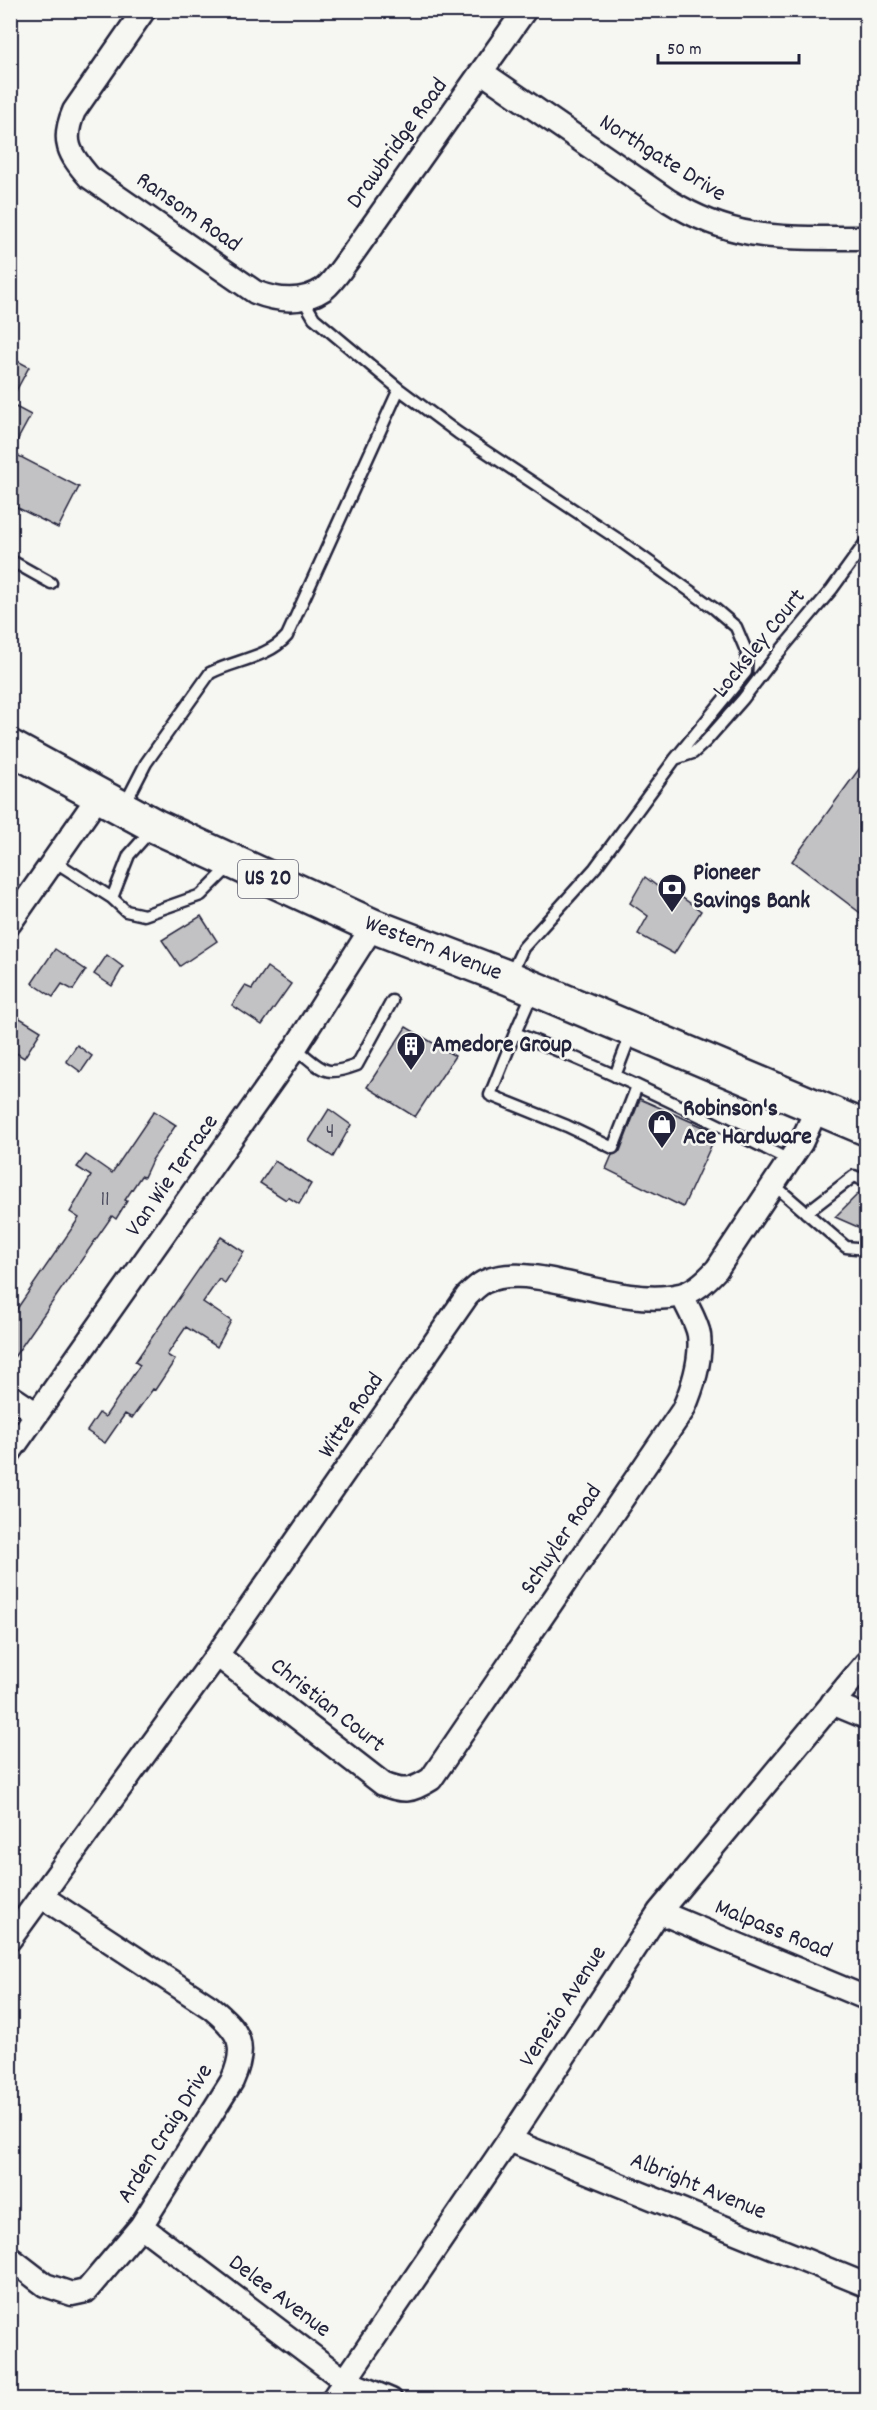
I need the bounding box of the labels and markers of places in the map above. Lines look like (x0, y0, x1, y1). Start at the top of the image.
place label: Pioneer Savings Bank (693, 857, 810, 919)
bank icon: Pioneer Savings Bank (656, 872, 688, 914)
place label: Amedore Group (432, 1029, 572, 1063)
building icon: Amedore Group (395, 1030, 427, 1072)
place label: Robinson's Ace Hardware (683, 1093, 812, 1155)
shop icon: Robinson's Ace Hardware (646, 1108, 678, 1150)

